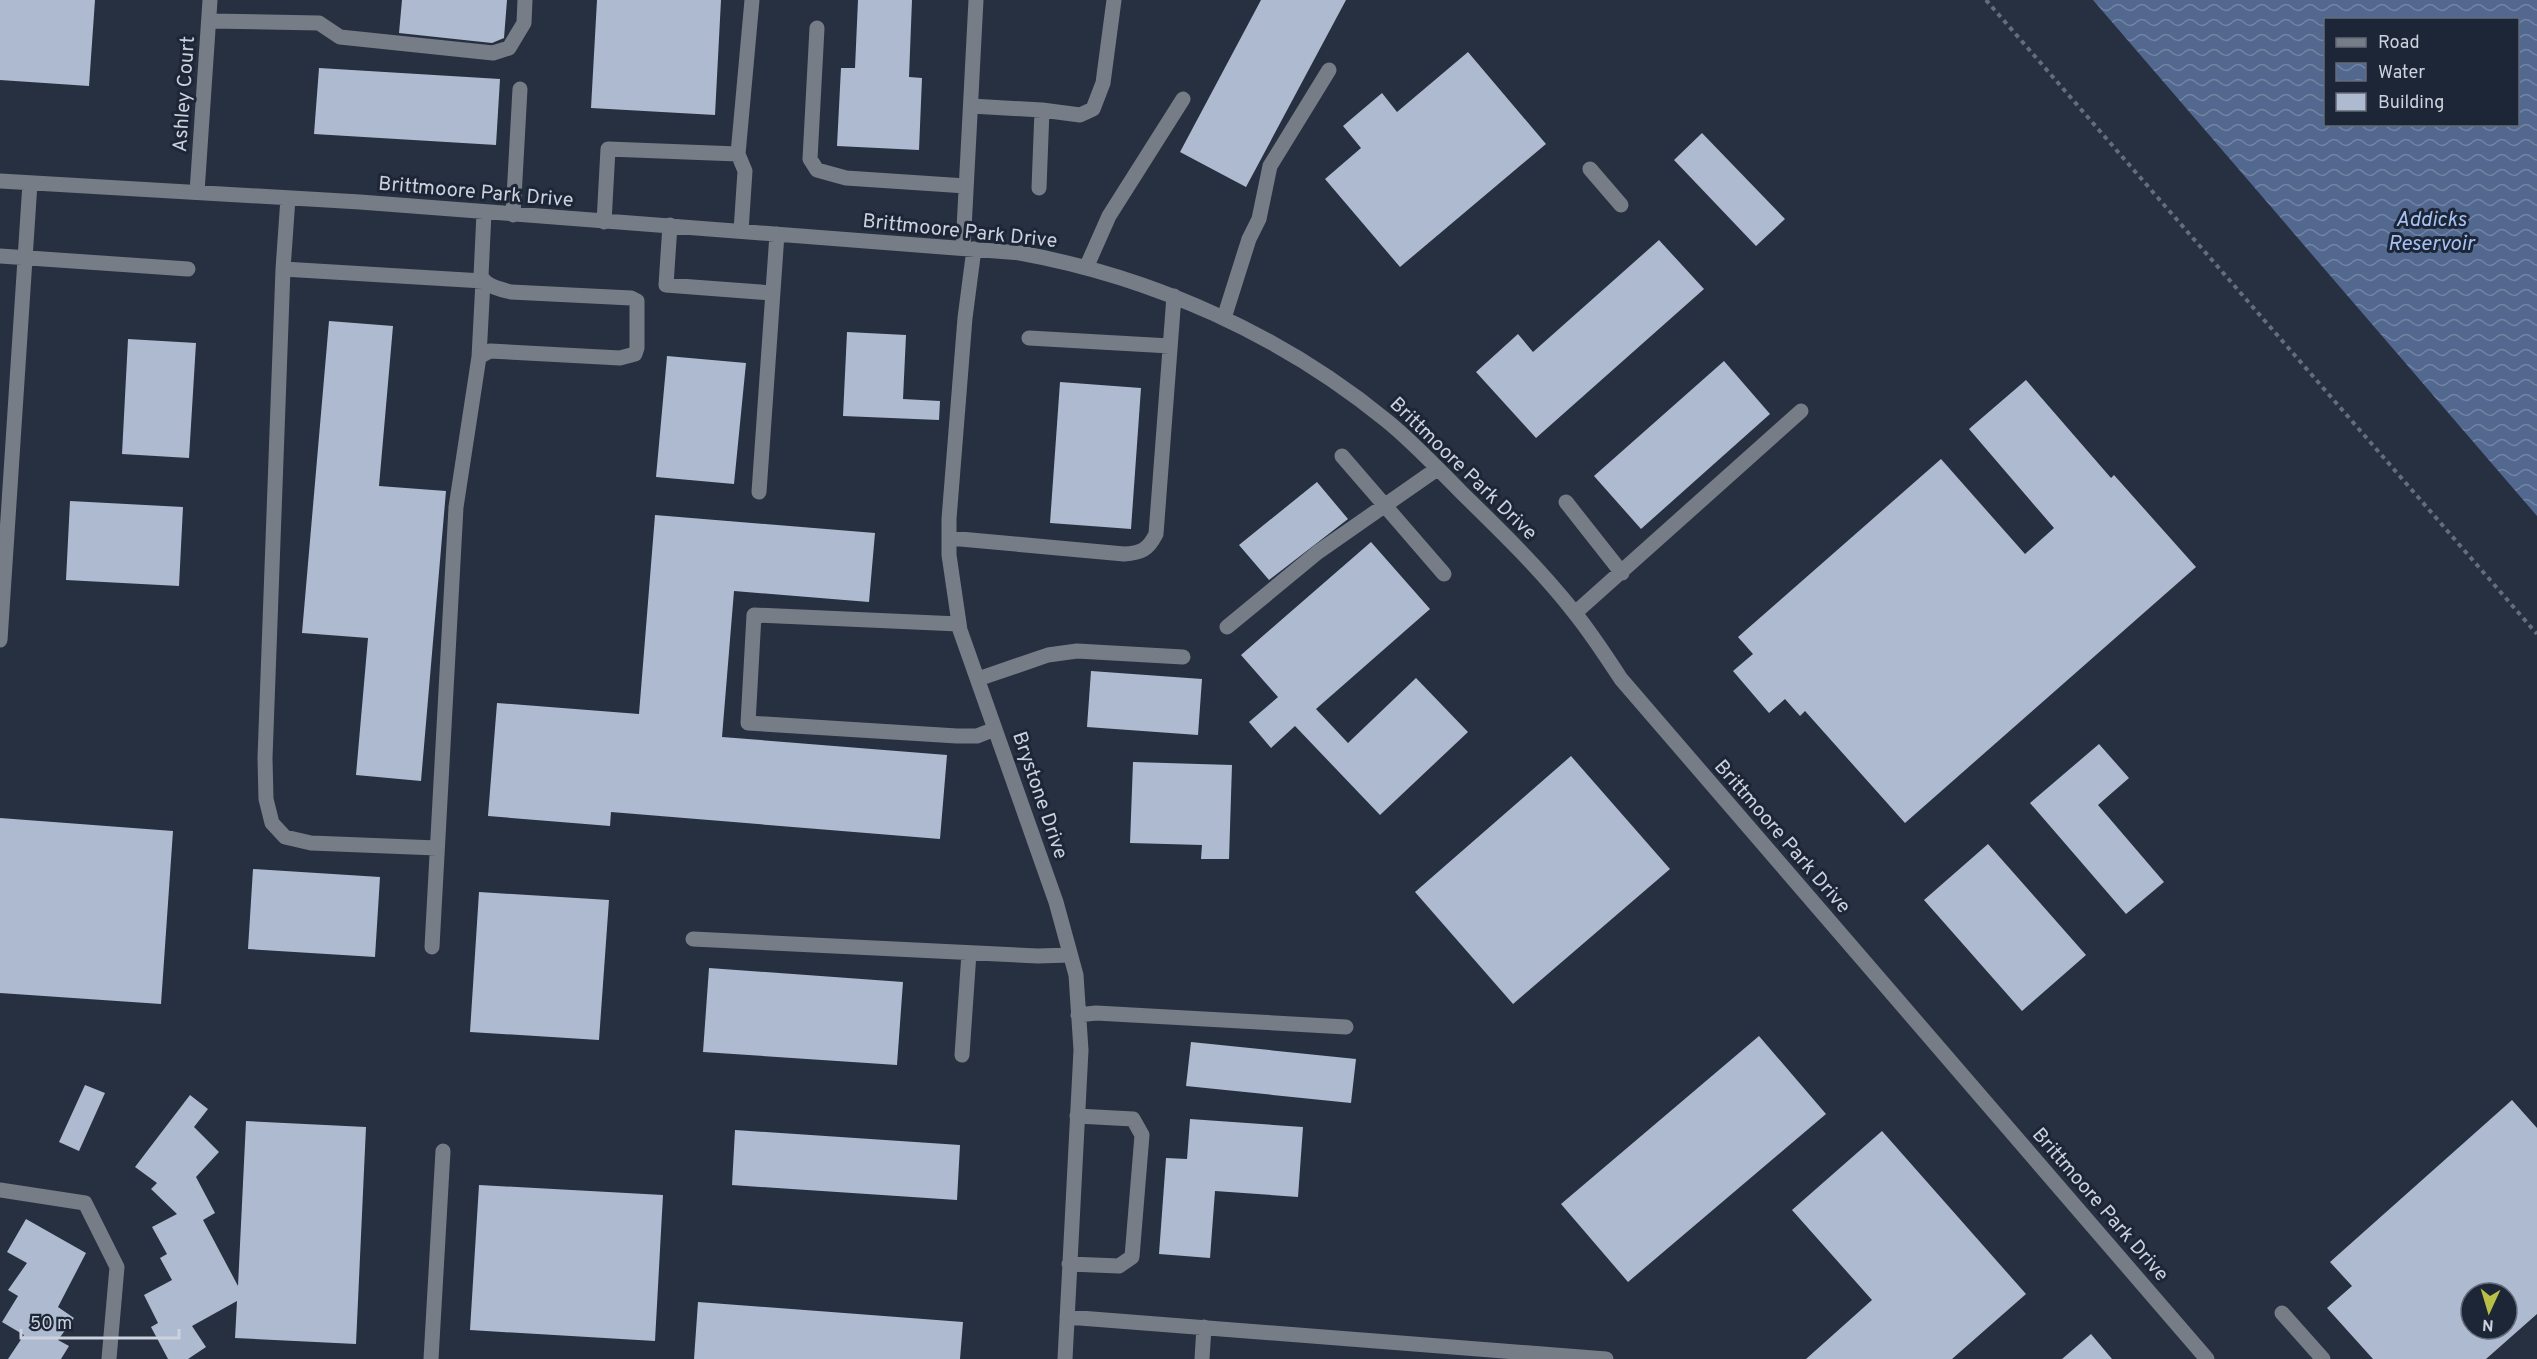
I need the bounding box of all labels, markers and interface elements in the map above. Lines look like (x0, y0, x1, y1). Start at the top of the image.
legend (2324, 18, 2519, 126)
text: Road (2378, 32, 2420, 55)
street label: Ashley Court (168, 35, 202, 153)
text: Water (2378, 62, 2425, 85)
text: Building (2378, 92, 2444, 115)
street label: Brittmoore Park Drive (377, 172, 574, 214)
water label: Addicks Reservoir (2388, 207, 2476, 258)
street label: Brittmoore Park Drive (861, 209, 1059, 255)
street label: Brittmoore Park Drive (1383, 392, 1542, 547)
street label: Brystone Drive (1005, 728, 1073, 863)
street label: Brittmoore Park Drive (1707, 755, 1856, 920)
street label: Brittmoore Park Drive (2025, 1123, 2174, 1288)
north arrow (2459, 1281, 2519, 1341)
scale bar (21, 1302, 178, 1340)
text: 50 m (30, 1313, 72, 1336)
text: N (2482, 1314, 2495, 1334)

